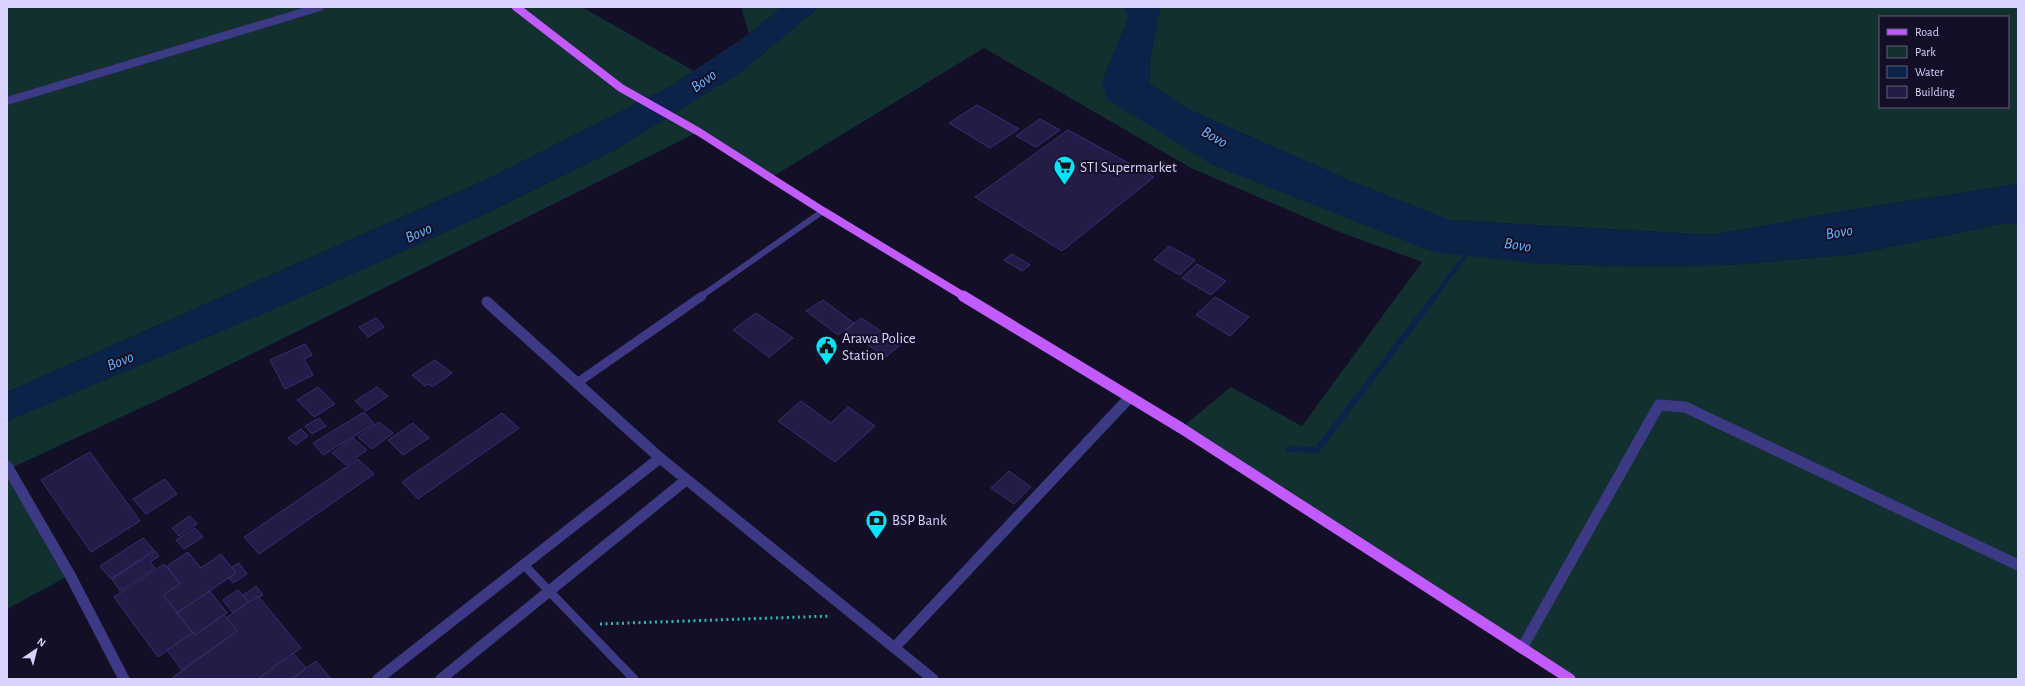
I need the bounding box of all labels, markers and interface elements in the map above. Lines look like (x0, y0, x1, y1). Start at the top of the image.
legend (1879, 16, 2009, 108)
text: Road (1915, 26, 1939, 38)
text: Park (1915, 46, 1936, 58)
water label: Bovo (688, 66, 720, 95)
text: Water (1915, 66, 1944, 78)
text: Building (1915, 86, 1955, 98)
water label: Bovo (1199, 123, 1231, 151)
supermarket icon: STI Supermarket (1052, 154, 1078, 187)
place label: STI Supermarket (1080, 160, 1177, 175)
water label: Bovo (403, 220, 434, 246)
water label: Bovo (1824, 222, 1854, 242)
water label: Bovo (1503, 235, 1533, 255)
place label: Arawa Police Station (842, 331, 916, 363)
public building icon: Arawa Police Station (813, 334, 839, 367)
water label: Bovo (105, 348, 136, 373)
bank icon: BSP Bank (864, 507, 890, 540)
place label: BSP Bank (892, 513, 947, 528)
north arrow (16, 630, 56, 670)
text: N (35, 636, 48, 649)

